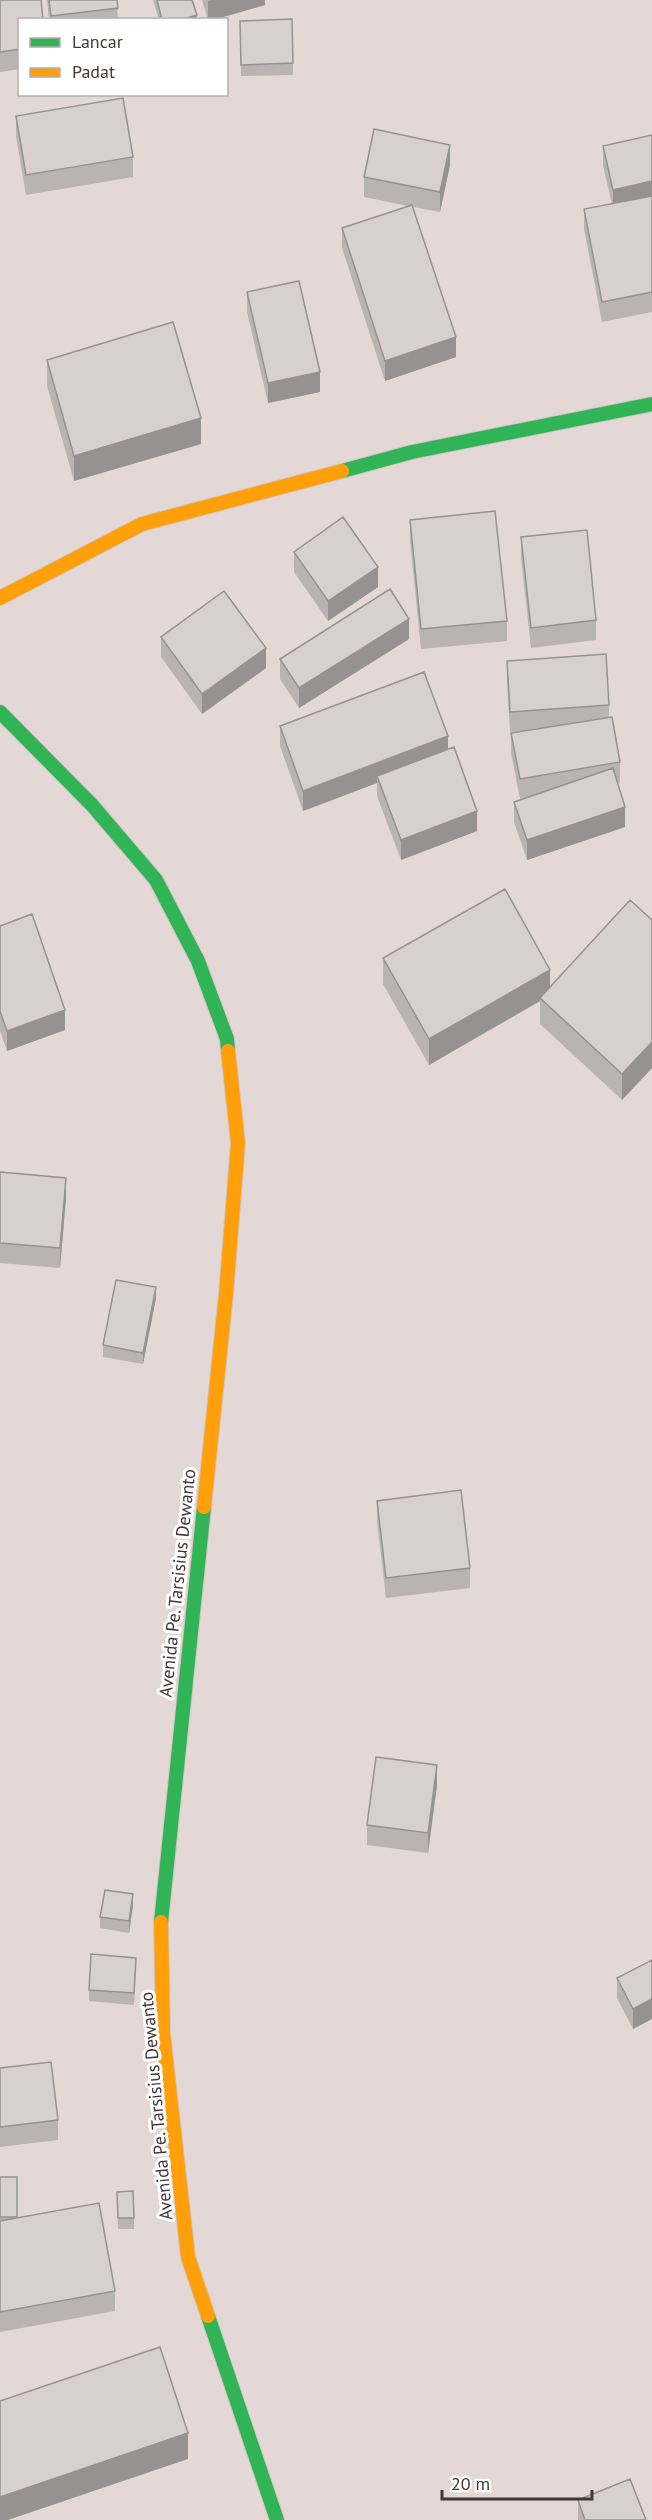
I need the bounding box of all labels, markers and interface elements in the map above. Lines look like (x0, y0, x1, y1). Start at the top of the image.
legend (18, 18, 228, 96)
text: Lancar (72, 30, 123, 53)
text: Padat (72, 60, 115, 83)
street label: Avenida Pe. Tarsisius Dewanto (154, 1468, 200, 1698)
street label: Avenida Pe. Tarsisius Dewanto (135, 1991, 177, 2221)
scale bar (442, 2463, 592, 2501)
text: 20 m (451, 2472, 490, 2495)

